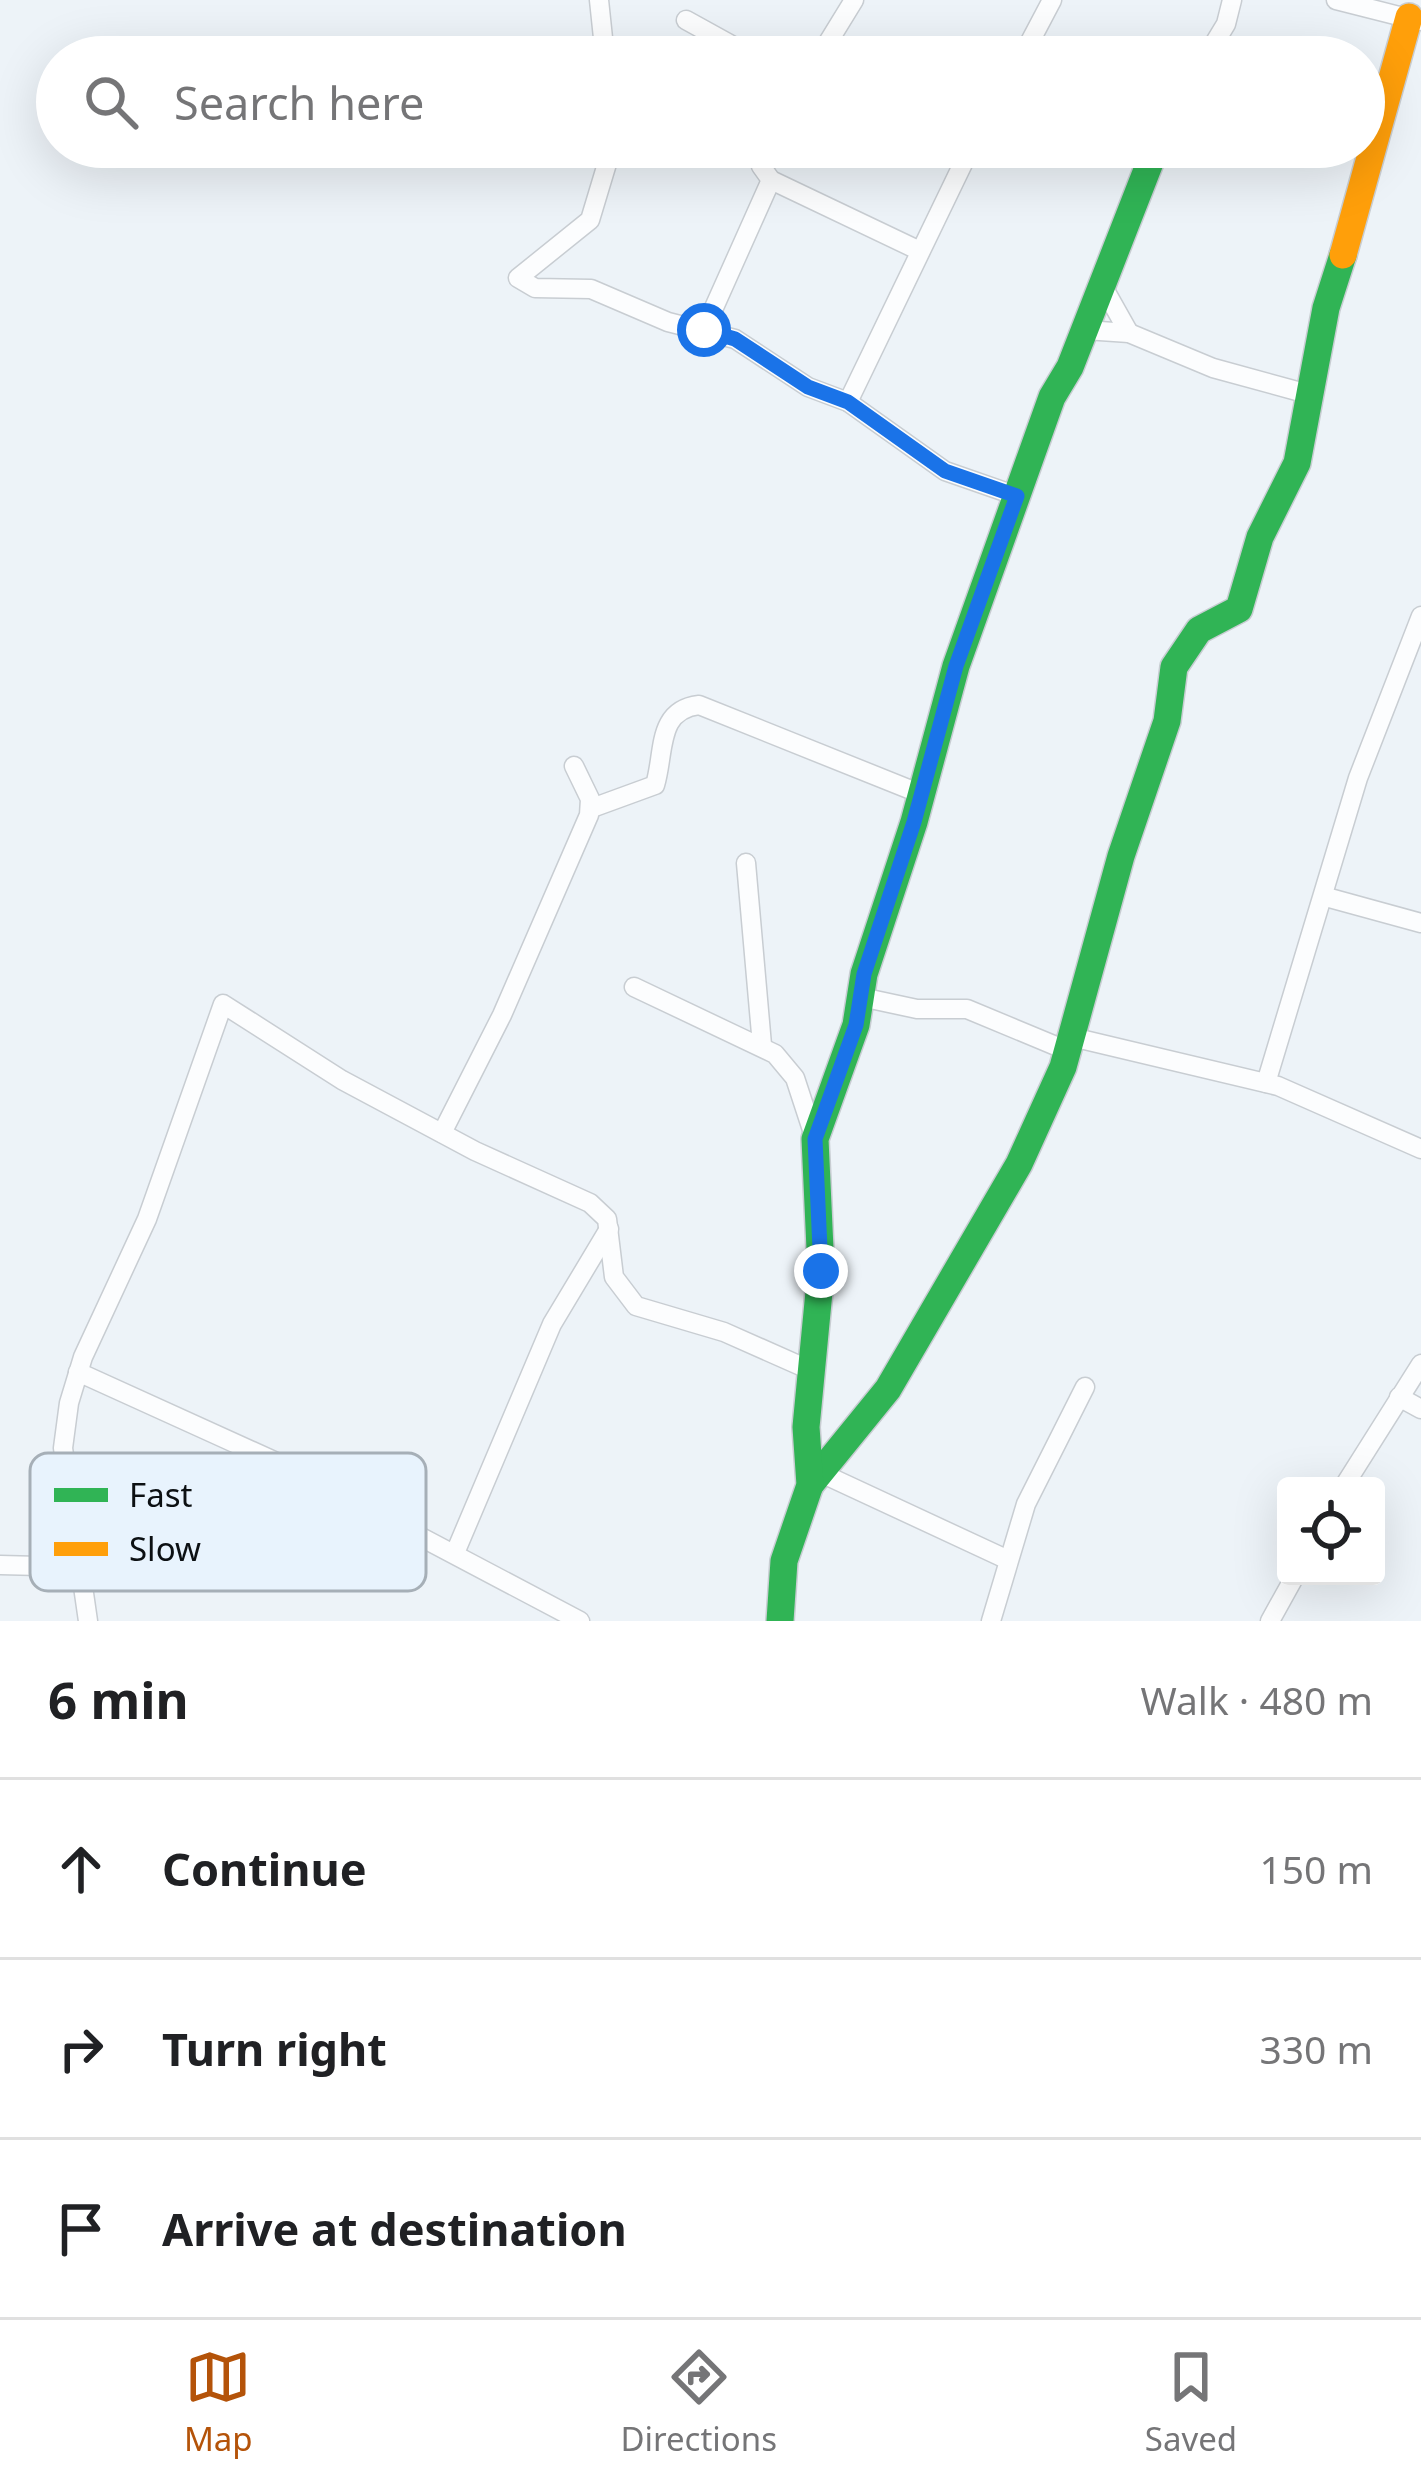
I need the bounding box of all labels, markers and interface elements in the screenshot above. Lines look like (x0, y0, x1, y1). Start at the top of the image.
search box (36, 36, 1385, 168)
icon: search (78, 69, 144, 135)
text: Search here (174, 72, 424, 133)
route start (677, 303, 731, 357)
route end (794, 1244, 848, 1298)
legend (30, 1453, 426, 1591)
text: Fast (129, 1472, 192, 1517)
map controls (1277, 1477, 1385, 1585)
button: locate (1277, 1477, 1385, 1585)
text: Slow (129, 1526, 201, 1571)
text: 6 min (48, 1664, 189, 1734)
text: Walk · 480 m (1140, 1673, 1373, 1726)
icon: ahead (48, 1836, 114, 1902)
text: Continue (162, 1838, 367, 1899)
text: 150 m (1259, 1842, 1373, 1895)
icon: right (48, 2016, 114, 2082)
text: Turn right (162, 2018, 387, 2079)
text: 330 m (1259, 2022, 1373, 2075)
icon: arrive (48, 2196, 114, 2262)
text: Arrive at destination (162, 2198, 627, 2259)
tab: Map (184, 2344, 253, 2461)
tab: Directions (620, 2344, 777, 2461)
tab: Saved (1145, 2344, 1237, 2461)

